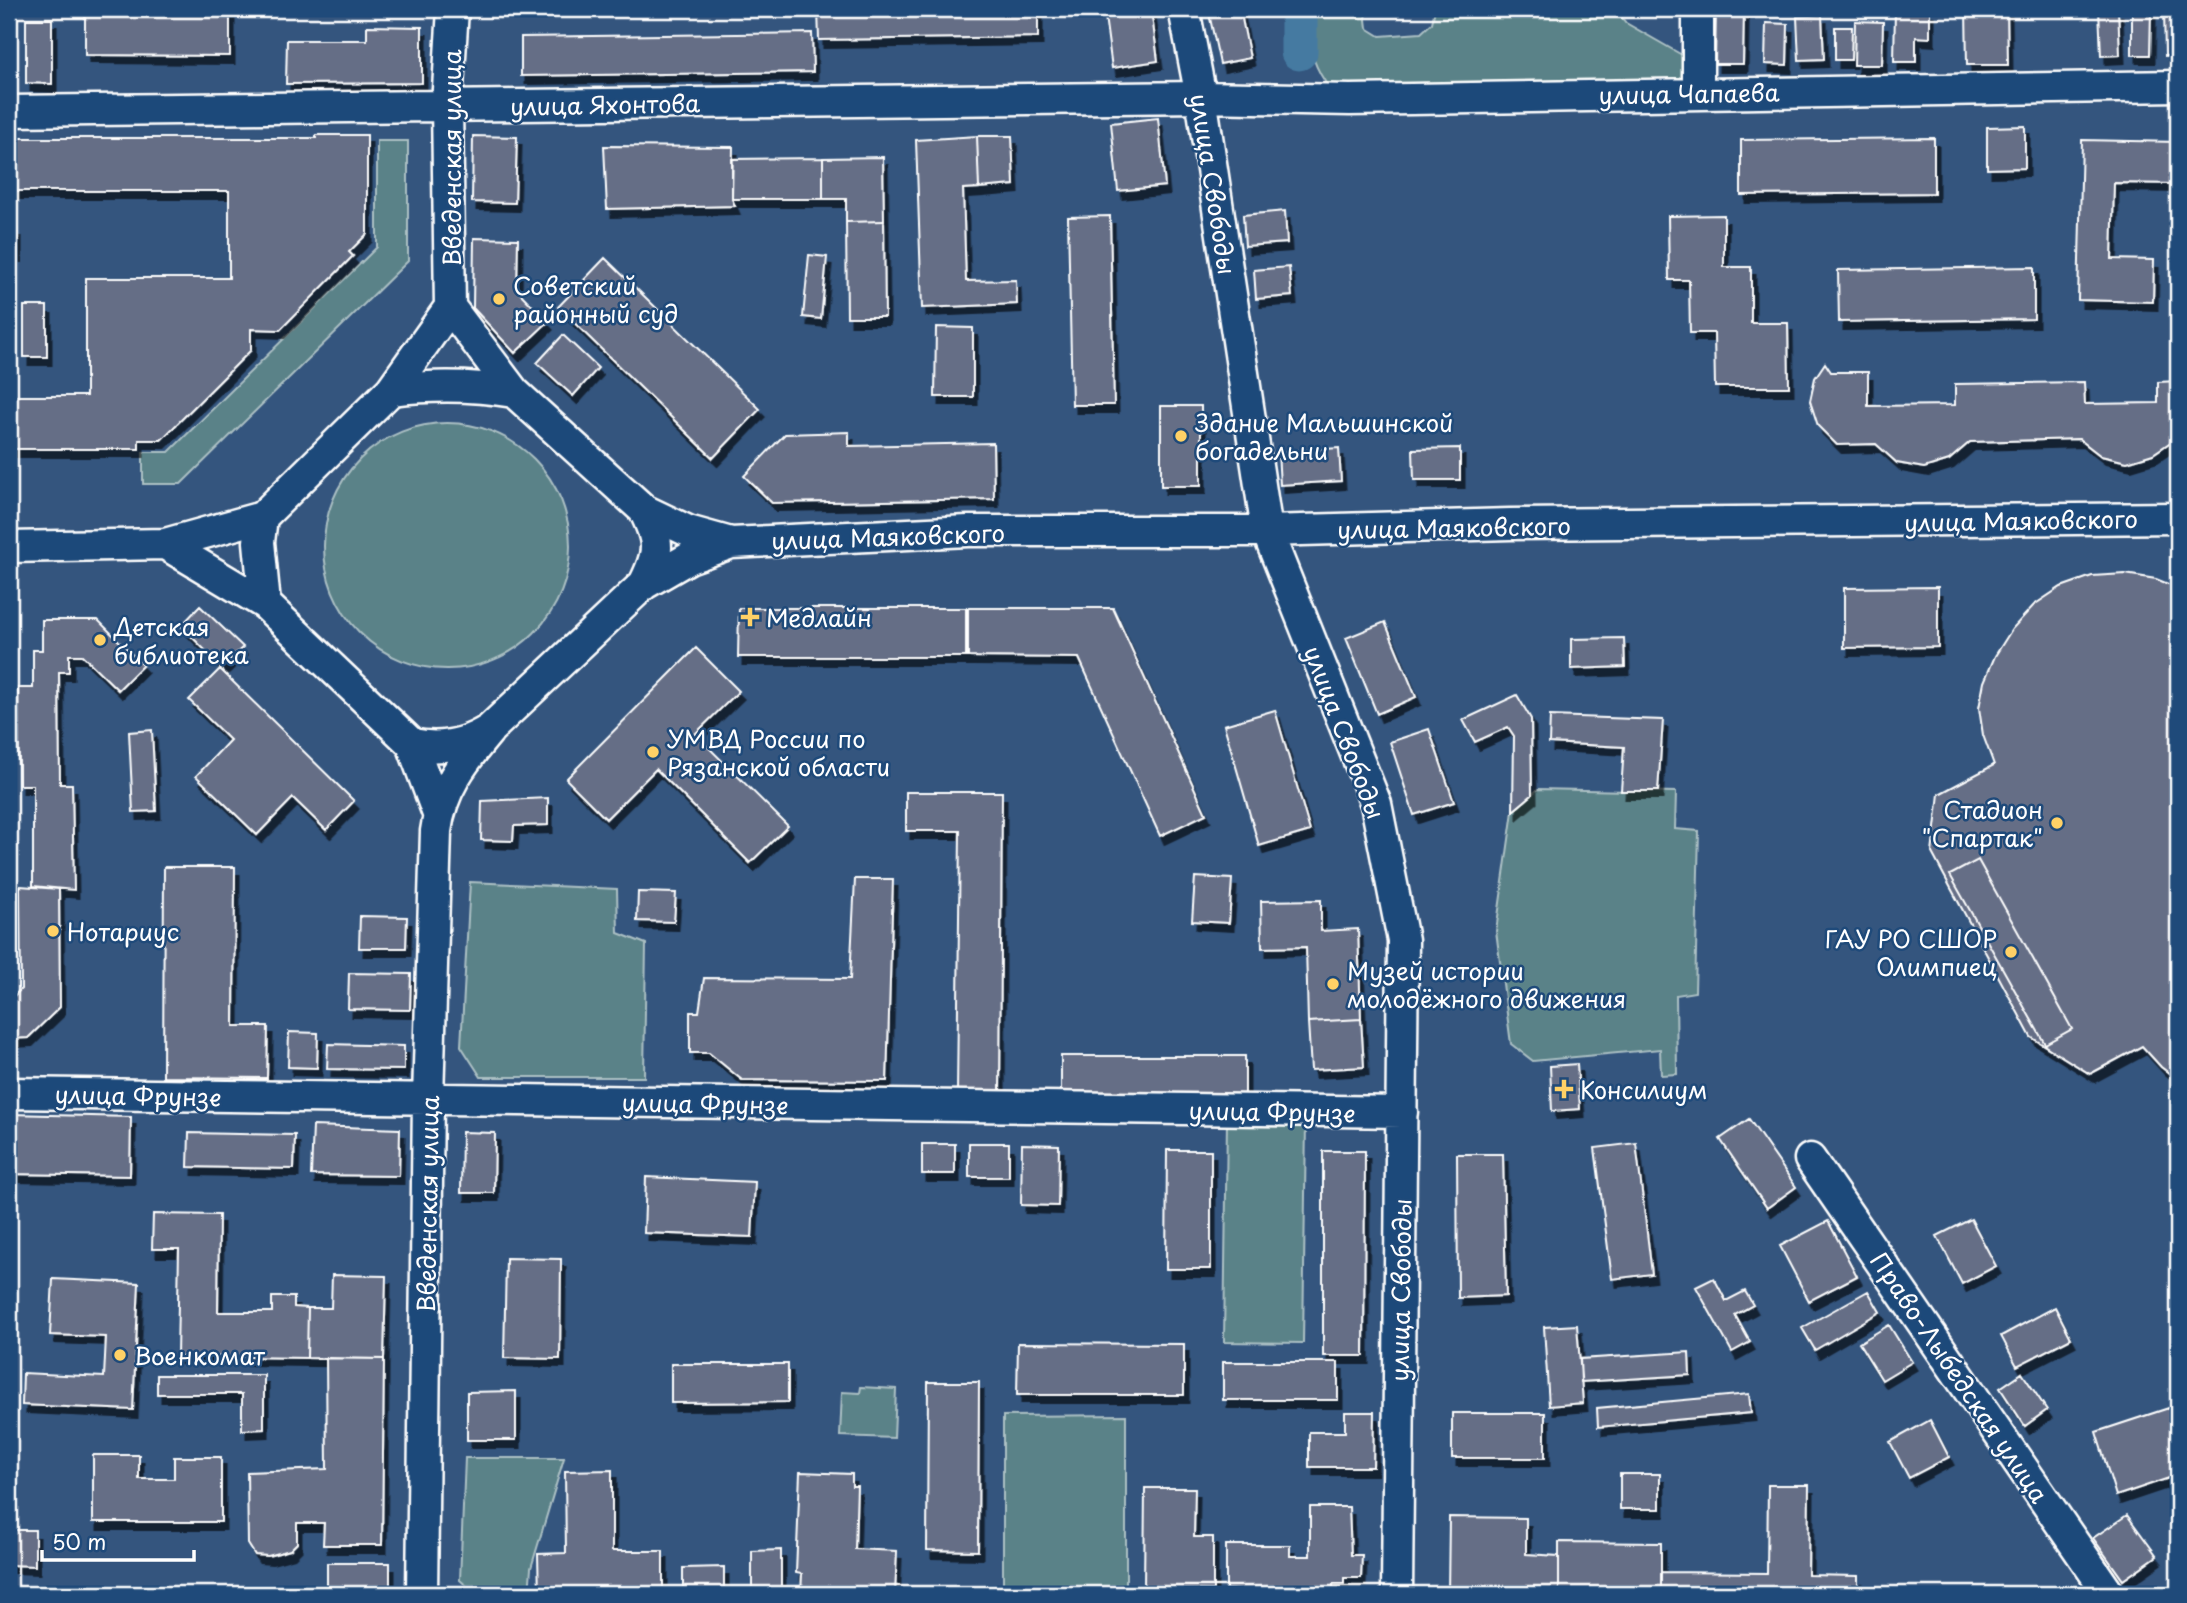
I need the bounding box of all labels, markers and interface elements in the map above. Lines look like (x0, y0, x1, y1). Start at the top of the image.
street label: Введенская улица (433, 49, 469, 267)
street label: улица Чапаева (1598, 73, 1780, 113)
street label: улица Яхонтова (510, 84, 700, 124)
street label: улица Свободы (1182, 91, 1246, 277)
place label: Советский районный суд (513, 267, 678, 331)
marker: Советский районный суд (491, 291, 507, 307)
place label: Здание Мальшинской богадельни (1195, 404, 1453, 468)
marker: Здание Мальшинской богадельни (1173, 428, 1189, 444)
street label: улица Маяковского (1904, 500, 2138, 540)
street label: улица Маяковского (1337, 507, 1571, 547)
street label: улица Маяковского (770, 514, 1006, 558)
place label: Медлайн (766, 599, 872, 635)
marker: Медлайн (740, 607, 760, 627)
place label: Детская библиотека (113, 608, 249, 672)
marker: Детская библиотека (92, 632, 108, 648)
street label: улица Свободы (1295, 640, 1395, 824)
place label: УМВД России по Рязанской области (667, 720, 890, 784)
marker: УМВД России по Рязанской области (645, 744, 661, 760)
place label: Стадион "Спартак" (1922, 791, 2043, 855)
marker: Стадион "Спартак" (2049, 815, 2065, 831)
place label: Нотариус (67, 913, 179, 949)
place label: ГАУ РО СШОР Олимпиец (1825, 920, 1997, 984)
marker: Нотариус (45, 923, 61, 939)
marker: ГАУ РО СШОР Олимпиец (2003, 944, 2019, 960)
place label: Музей истории молодёжного движения (1347, 952, 1626, 1016)
marker: Музей истории молодёжного движения (1325, 976, 1341, 992)
place label: Консилиум (1580, 1071, 1707, 1107)
street label: улица Фрунзе (54, 1076, 222, 1114)
marker: Консилиум (1554, 1079, 1574, 1099)
street label: улица Фрунзе (621, 1084, 789, 1122)
street label: улица Фрунзе (1188, 1092, 1356, 1130)
street label: Введенская улица (407, 1095, 447, 1313)
street label: улица Свободы (1380, 1198, 1420, 1382)
street label: Право-Лыбедская улица (1862, 1244, 2058, 1510)
place label: Военкомат (134, 1337, 266, 1373)
marker: Военкомат (112, 1347, 128, 1363)
scale bar (42, 1519, 194, 1563)
text: 50 m (52, 1525, 106, 1557)

